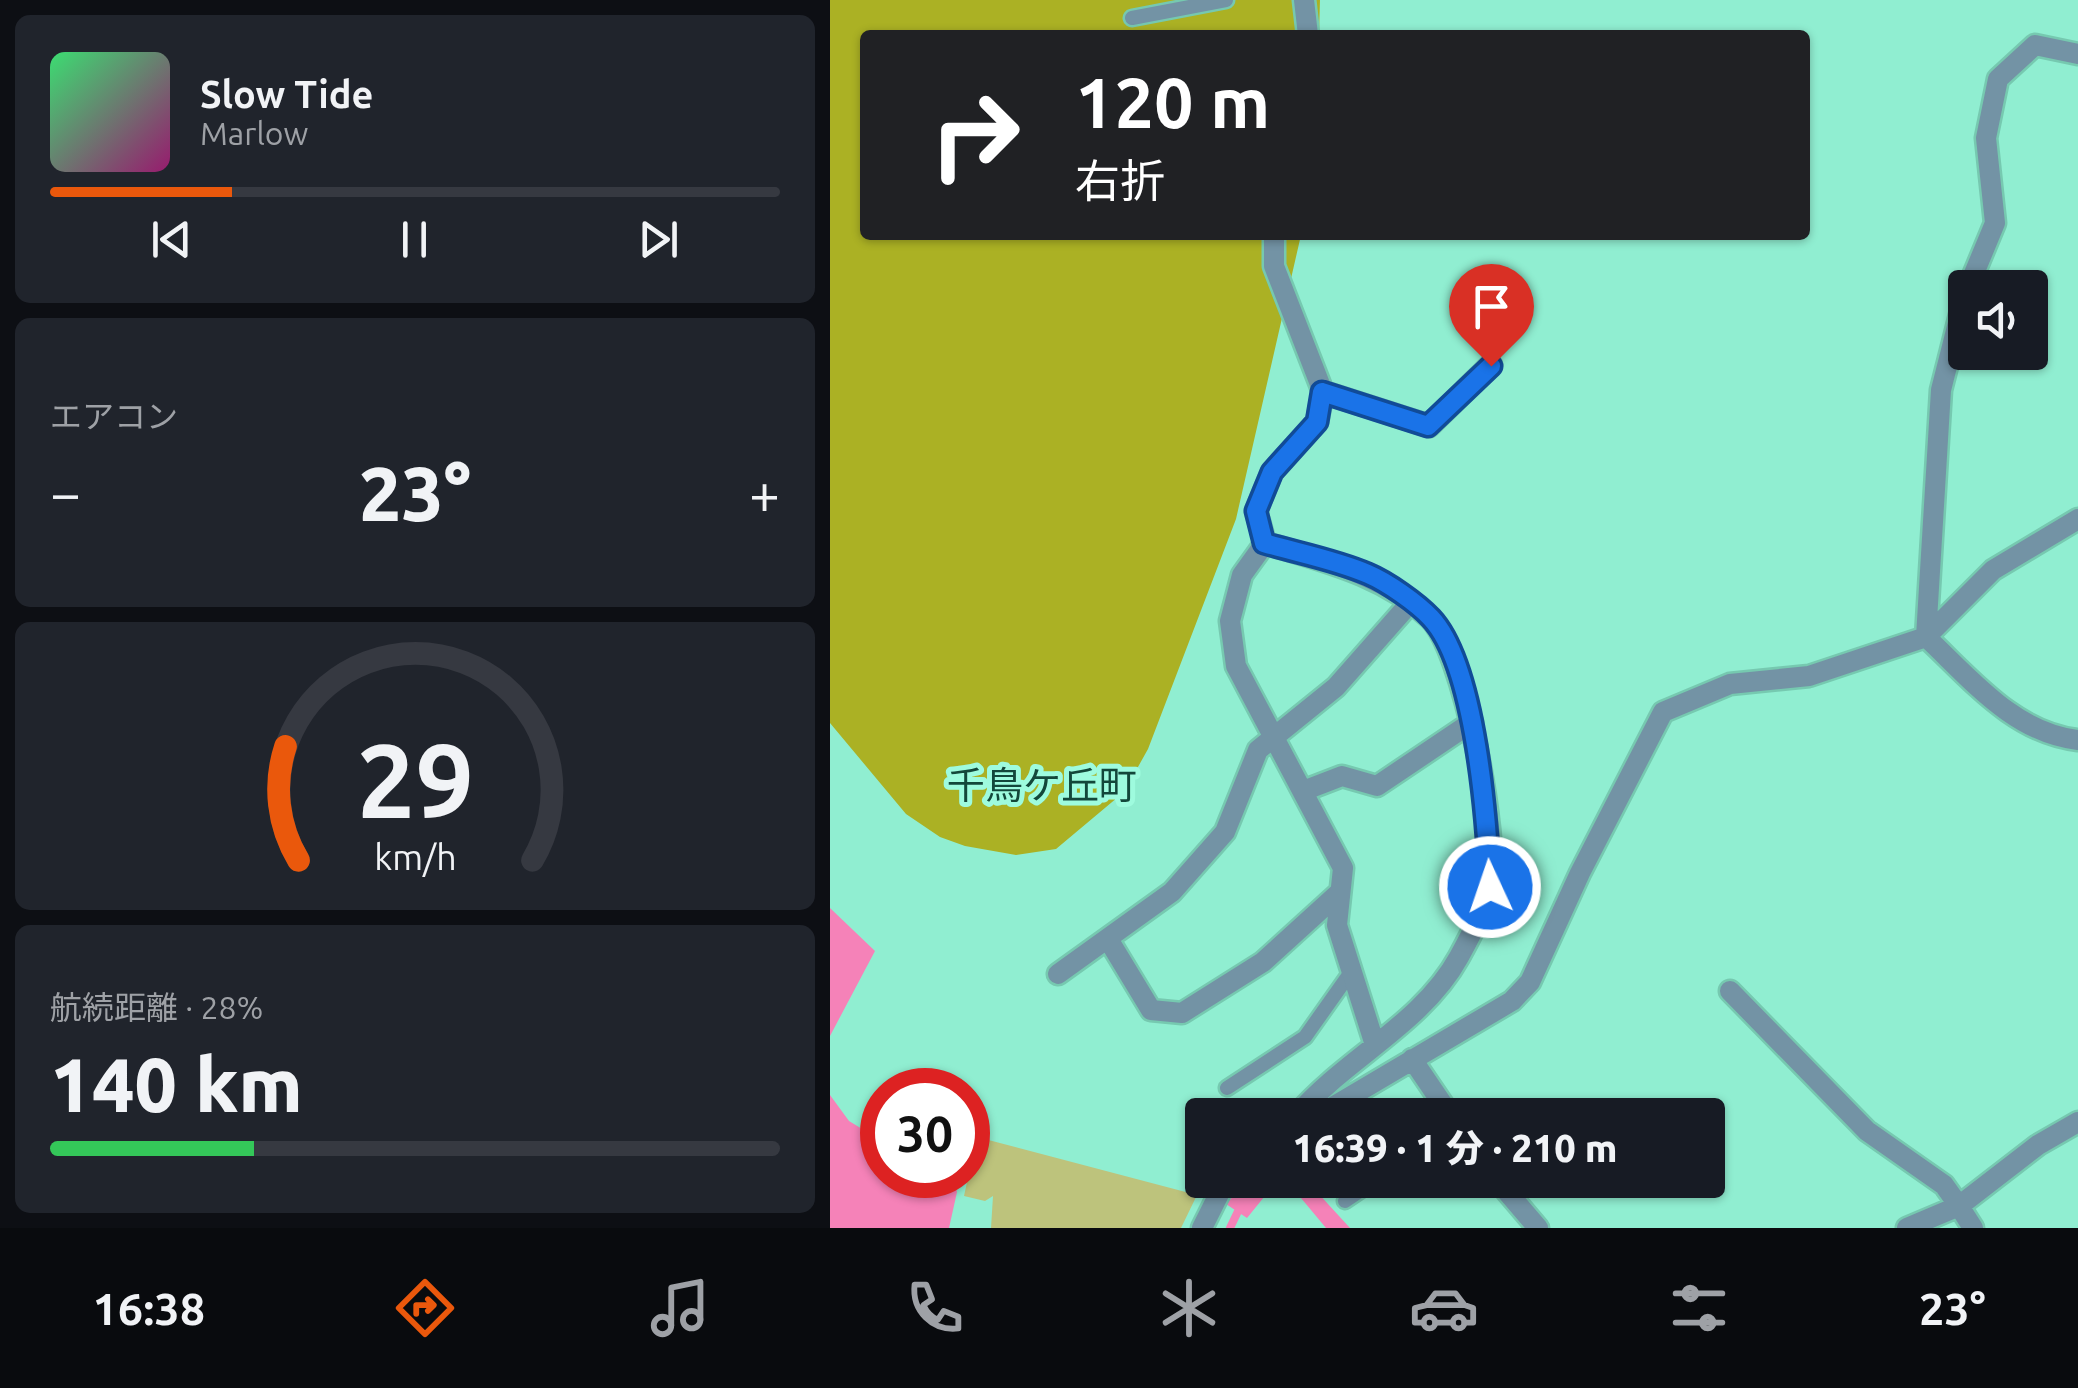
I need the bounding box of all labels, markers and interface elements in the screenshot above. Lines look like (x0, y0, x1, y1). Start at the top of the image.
text: 120 m (1075, 63, 1270, 141)
icon: right (910, 70, 1040, 200)
text: Slow Tide (200, 73, 373, 115)
text: Marlow (200, 115, 308, 151)
text: 右折 (1075, 155, 1165, 206)
icon: previous (144, 212, 199, 267)
icon: pause (387, 212, 442, 267)
icon: next (631, 212, 686, 267)
pin (1449, 264, 1534, 367)
map controls (1948, 270, 2048, 370)
button: sound (1948, 270, 2048, 370)
icon: arrive (1464, 279, 1519, 334)
text: エアコン (50, 398, 178, 434)
text: 23° (359, 451, 471, 535)
text: − (50, 462, 81, 523)
text: + (749, 462, 780, 523)
text: 29 (356, 721, 474, 838)
district label: 千鳥ケ丘町 (947, 764, 1137, 806)
position arrow (1438, 835, 1542, 939)
text: km/h (374, 837, 456, 877)
text: 航続距離 · 28% (50, 989, 264, 1025)
text: 140 km (50, 1042, 303, 1126)
speed limit sign: 30 (860, 1068, 990, 1198)
text: 16:39 · 1 分 · 210 m (1293, 1127, 1617, 1169)
icon: directions (390, 1273, 460, 1343)
icon: music (645, 1273, 715, 1343)
icon: phone (900, 1273, 970, 1343)
icon: climate (1154, 1273, 1224, 1343)
icon: car (1409, 1273, 1479, 1343)
icon: filters (1664, 1273, 1734, 1343)
text: 16:38 (92, 1283, 205, 1334)
text: 23° (1919, 1283, 1986, 1334)

